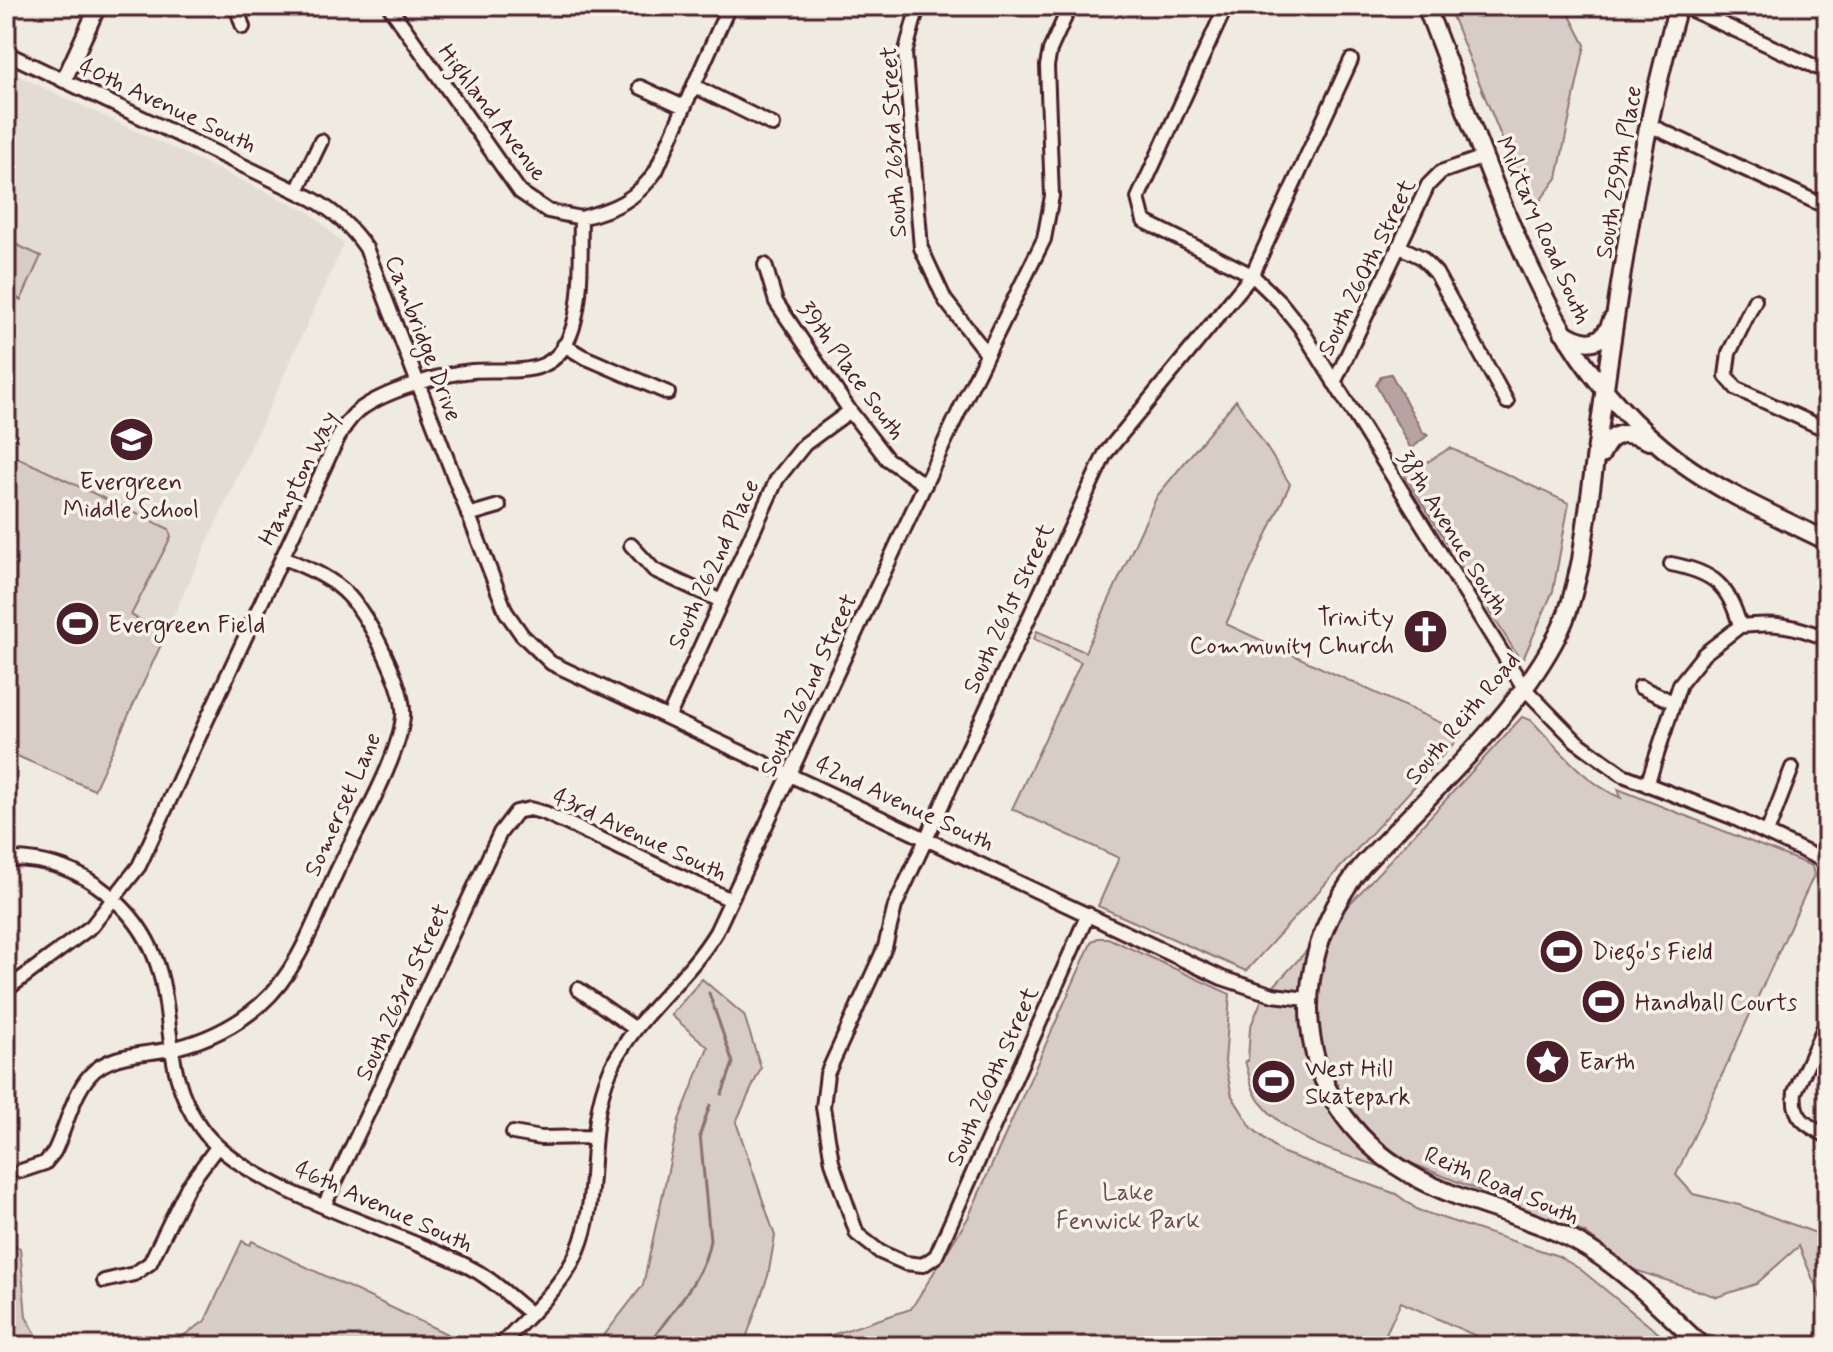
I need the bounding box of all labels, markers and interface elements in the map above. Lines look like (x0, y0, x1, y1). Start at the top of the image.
street label: Highland Avenue (428, 38, 554, 190)
street label: South 263rd Street (874, 45, 915, 238)
street label: 40th Avenue South (74, 52, 261, 161)
street label: South 259th Place (1589, 83, 1650, 261)
street label: Military Road South (1487, 132, 1598, 329)
street label: South 260th Street (1311, 174, 1424, 361)
street label: Cambridge Drive (375, 251, 468, 427)
street label: 39th Place South (790, 295, 912, 447)
street label: Hampton Way (252, 406, 347, 551)
school or university icon: Evergreen Middle School (107, 415, 155, 463)
street label: 38th Avenue South (1389, 444, 1515, 621)
place label: Evergreen Middle School (63, 467, 199, 526)
street label: South 262nd Place (661, 474, 767, 655)
street label: South 261st Street (956, 518, 1062, 699)
street label: South 262nd Street (753, 589, 865, 782)
sports icon: Evergreen Field (53, 600, 101, 648)
place label: Trinity Community Church (1189, 603, 1394, 662)
church icon: Trinity Community Church (1401, 607, 1449, 655)
place label: Evergreen Field (108, 610, 265, 643)
street label: South Reith Road (1399, 646, 1528, 792)
street label: Somerset Lane (298, 728, 389, 882)
street label: 42nd Avenue South (810, 749, 999, 859)
street label: 43rd Avenue South (547, 781, 732, 889)
street label: South 263rd Street (349, 899, 458, 1086)
sports icon: Diego's Field (1537, 927, 1585, 975)
place label: Diego's Field (1592, 937, 1713, 971)
sports icon: Handball Courts (1580, 978, 1628, 1026)
street label: South 260th Street (940, 982, 1047, 1171)
place label: Handball Courts (1635, 988, 1798, 1019)
place icon: Earth (1524, 1037, 1572, 1085)
place label: Earth (1579, 1047, 1635, 1078)
place label: West Hill Skatepark (1305, 1054, 1410, 1113)
sports icon: West Hill Skatepark (1250, 1058, 1298, 1106)
street label: Reith Road South (1419, 1140, 1584, 1233)
street label: 46th Avenue South (289, 1154, 477, 1261)
park label: Lake Fenwick Park (1056, 1178, 1200, 1237)

